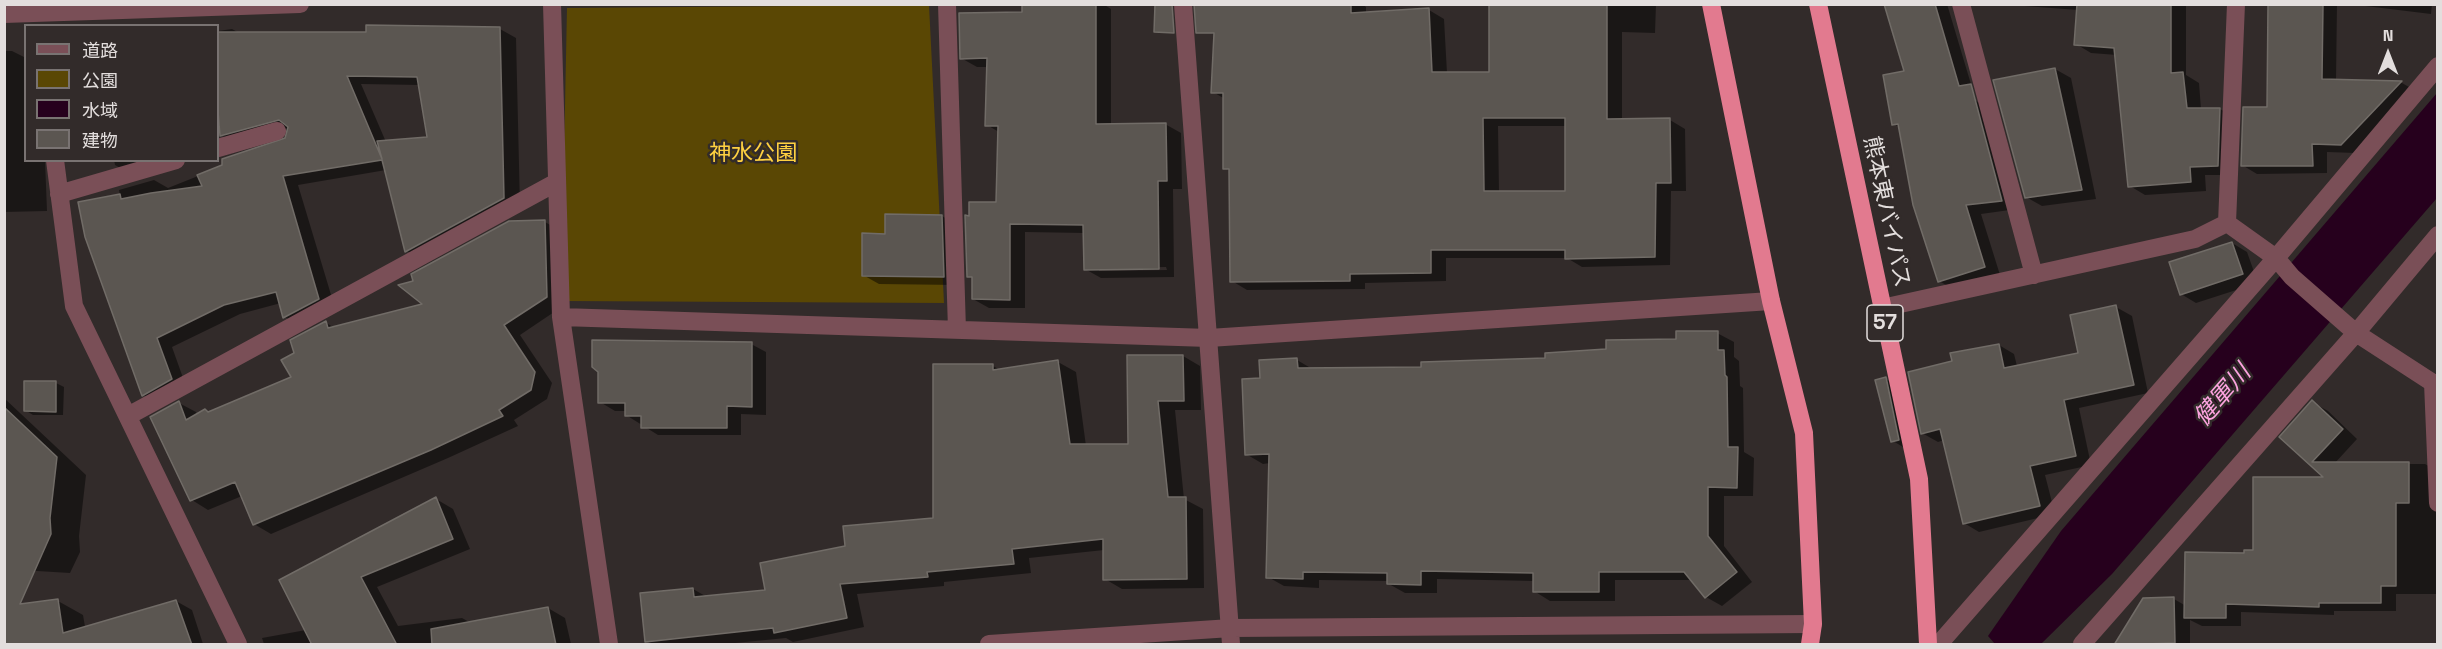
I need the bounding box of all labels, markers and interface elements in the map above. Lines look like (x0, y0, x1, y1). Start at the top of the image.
legend (24, 24, 219, 162)
north arrow (2358, 24, 2418, 84)
text: N (2383, 25, 2393, 46)
text: 道路 (82, 39, 118, 62)
text: 公園 (82, 69, 118, 92)
text: 水域 (82, 99, 118, 122)
text: 建物 (82, 129, 118, 152)
street label: 熊本東バイパス (1857, 134, 1915, 290)
park label: 神水公園 (709, 141, 797, 167)
road number: 57 (1867, 305, 1903, 341)
water label: 健軍川 (2189, 359, 2257, 433)

